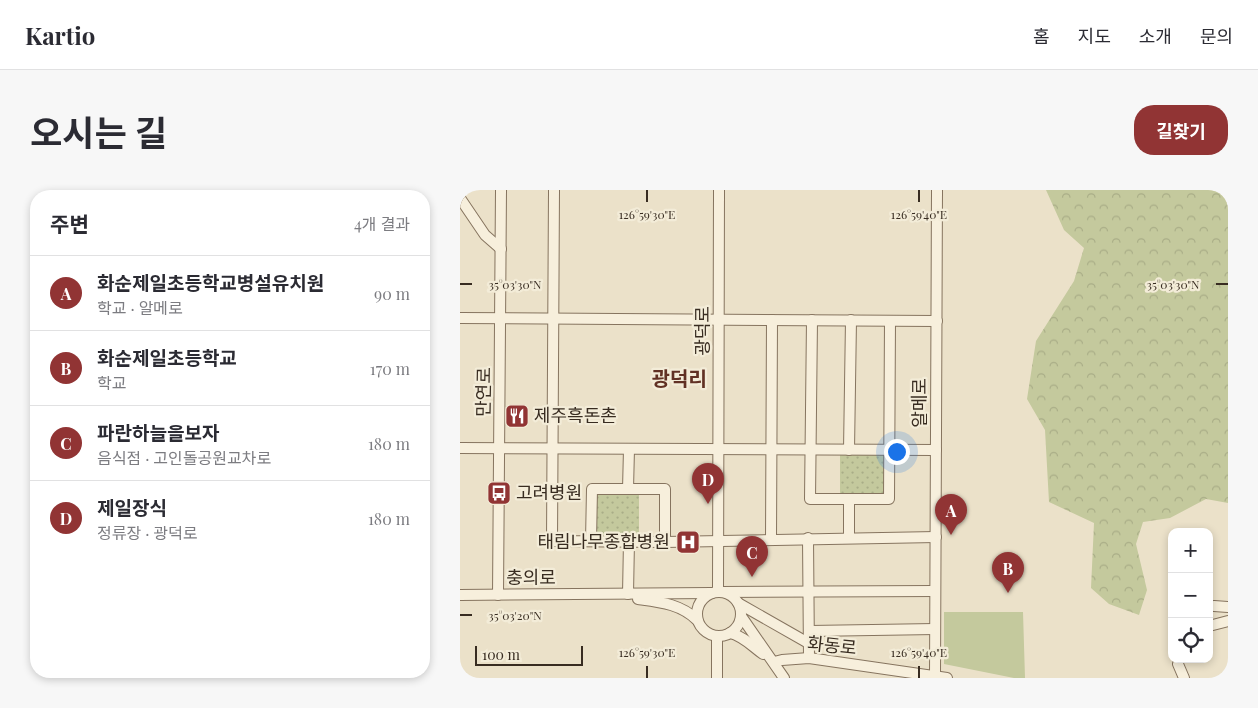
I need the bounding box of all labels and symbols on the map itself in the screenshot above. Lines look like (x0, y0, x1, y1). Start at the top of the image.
text: 126°59'30"E (619, 206, 675, 222)
text: 126°59'40"E (891, 206, 947, 222)
text: 35°03'30"N (488, 276, 542, 292)
text: 35°03'30"N (1146, 276, 1200, 292)
street label: 광덕로 (690, 306, 714, 356)
district label: 광덕리 (651, 364, 707, 391)
street label: 만연로 (471, 367, 495, 417)
street label: 알메로 (907, 378, 931, 428)
restaurant icon: 제주흑돈촌 (504, 403, 530, 429)
place label: 제주흑돈촌 (534, 403, 617, 427)
your location (884, 439, 910, 465)
pin: D (692, 463, 724, 504)
bus stop icon: 고려병원 (486, 480, 512, 506)
place label: 고려병원 (516, 480, 582, 504)
pin: A (935, 494, 967, 535)
place label: 태림나무종합병원 (538, 529, 670, 553)
hospital icon: 태림나무종합병원 (675, 529, 701, 555)
pin: C (736, 536, 768, 577)
pin: B (992, 552, 1024, 593)
street label: 충의로 (506, 565, 556, 589)
text: 35°03'20"N (488, 607, 542, 623)
street label: 화동로 (806, 630, 858, 660)
scale bar (475, 643, 582, 666)
text: 126°59'30"E (619, 644, 675, 660)
text: 126°59'40"E (891, 644, 947, 660)

